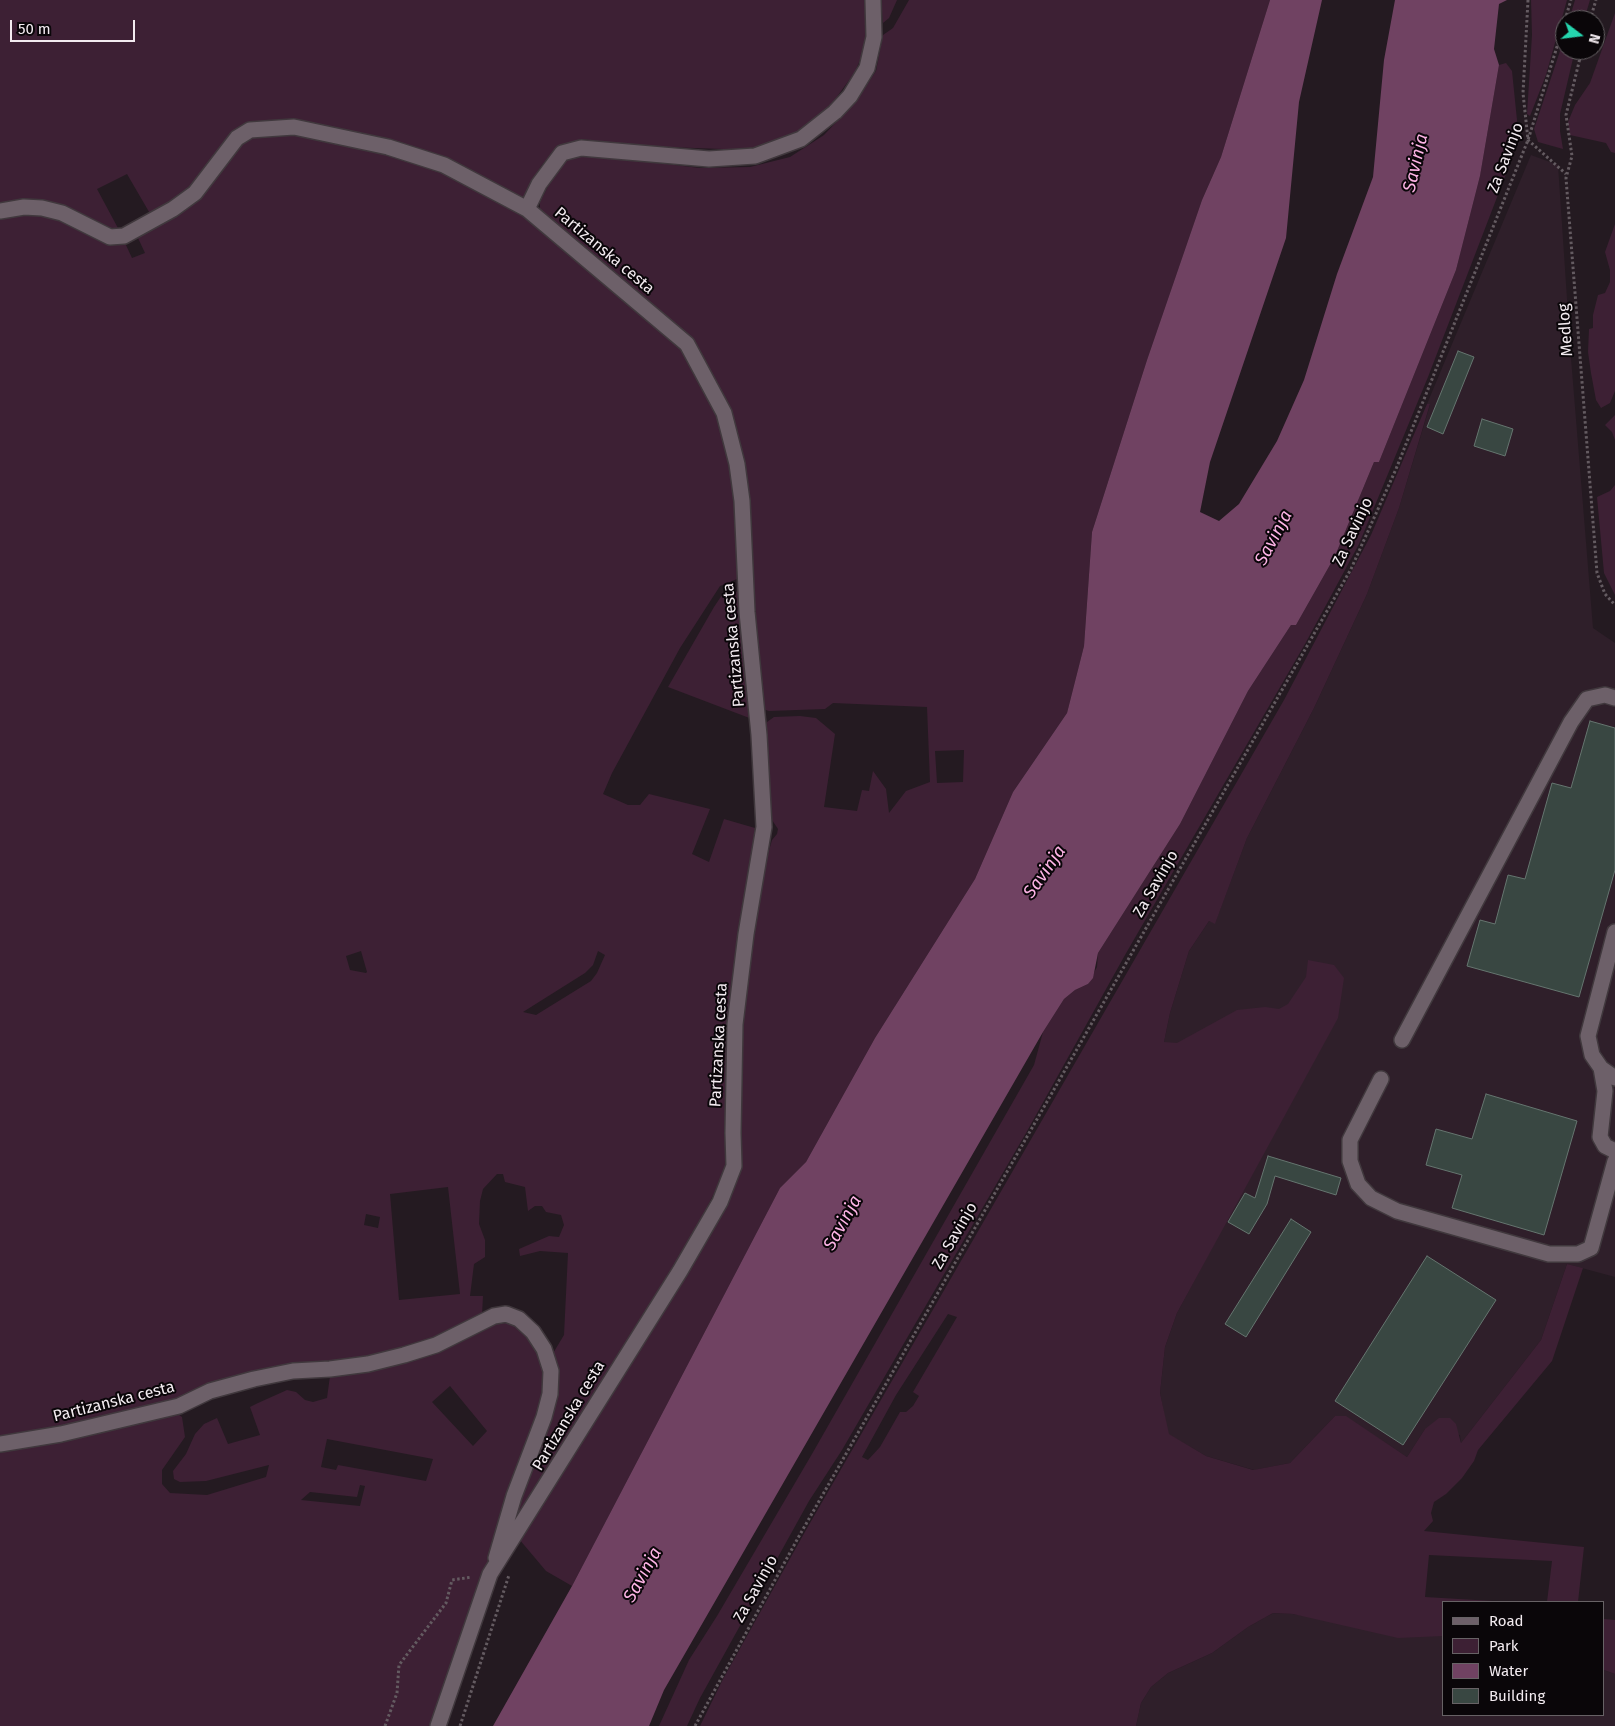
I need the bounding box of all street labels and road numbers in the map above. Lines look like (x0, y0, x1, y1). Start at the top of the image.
street label: Za Savinjo (1484, 120, 1528, 196)
street label: Partizanska cesta (550, 204, 658, 298)
street label: Medlog (1555, 303, 1577, 357)
street label: Za Savinjo (1329, 494, 1377, 570)
street label: Partizanska cesta (719, 582, 749, 708)
street label: Za Savinjo (1129, 847, 1183, 921)
street label: Partizanska cesta (706, 982, 732, 1108)
street label: Za Savinjo (928, 1199, 982, 1273)
street label: Partizanska cesta (529, 1358, 609, 1474)
street label: Partizanska cesta (51, 1378, 177, 1426)
street label: Za Savinjo (730, 1552, 782, 1626)

